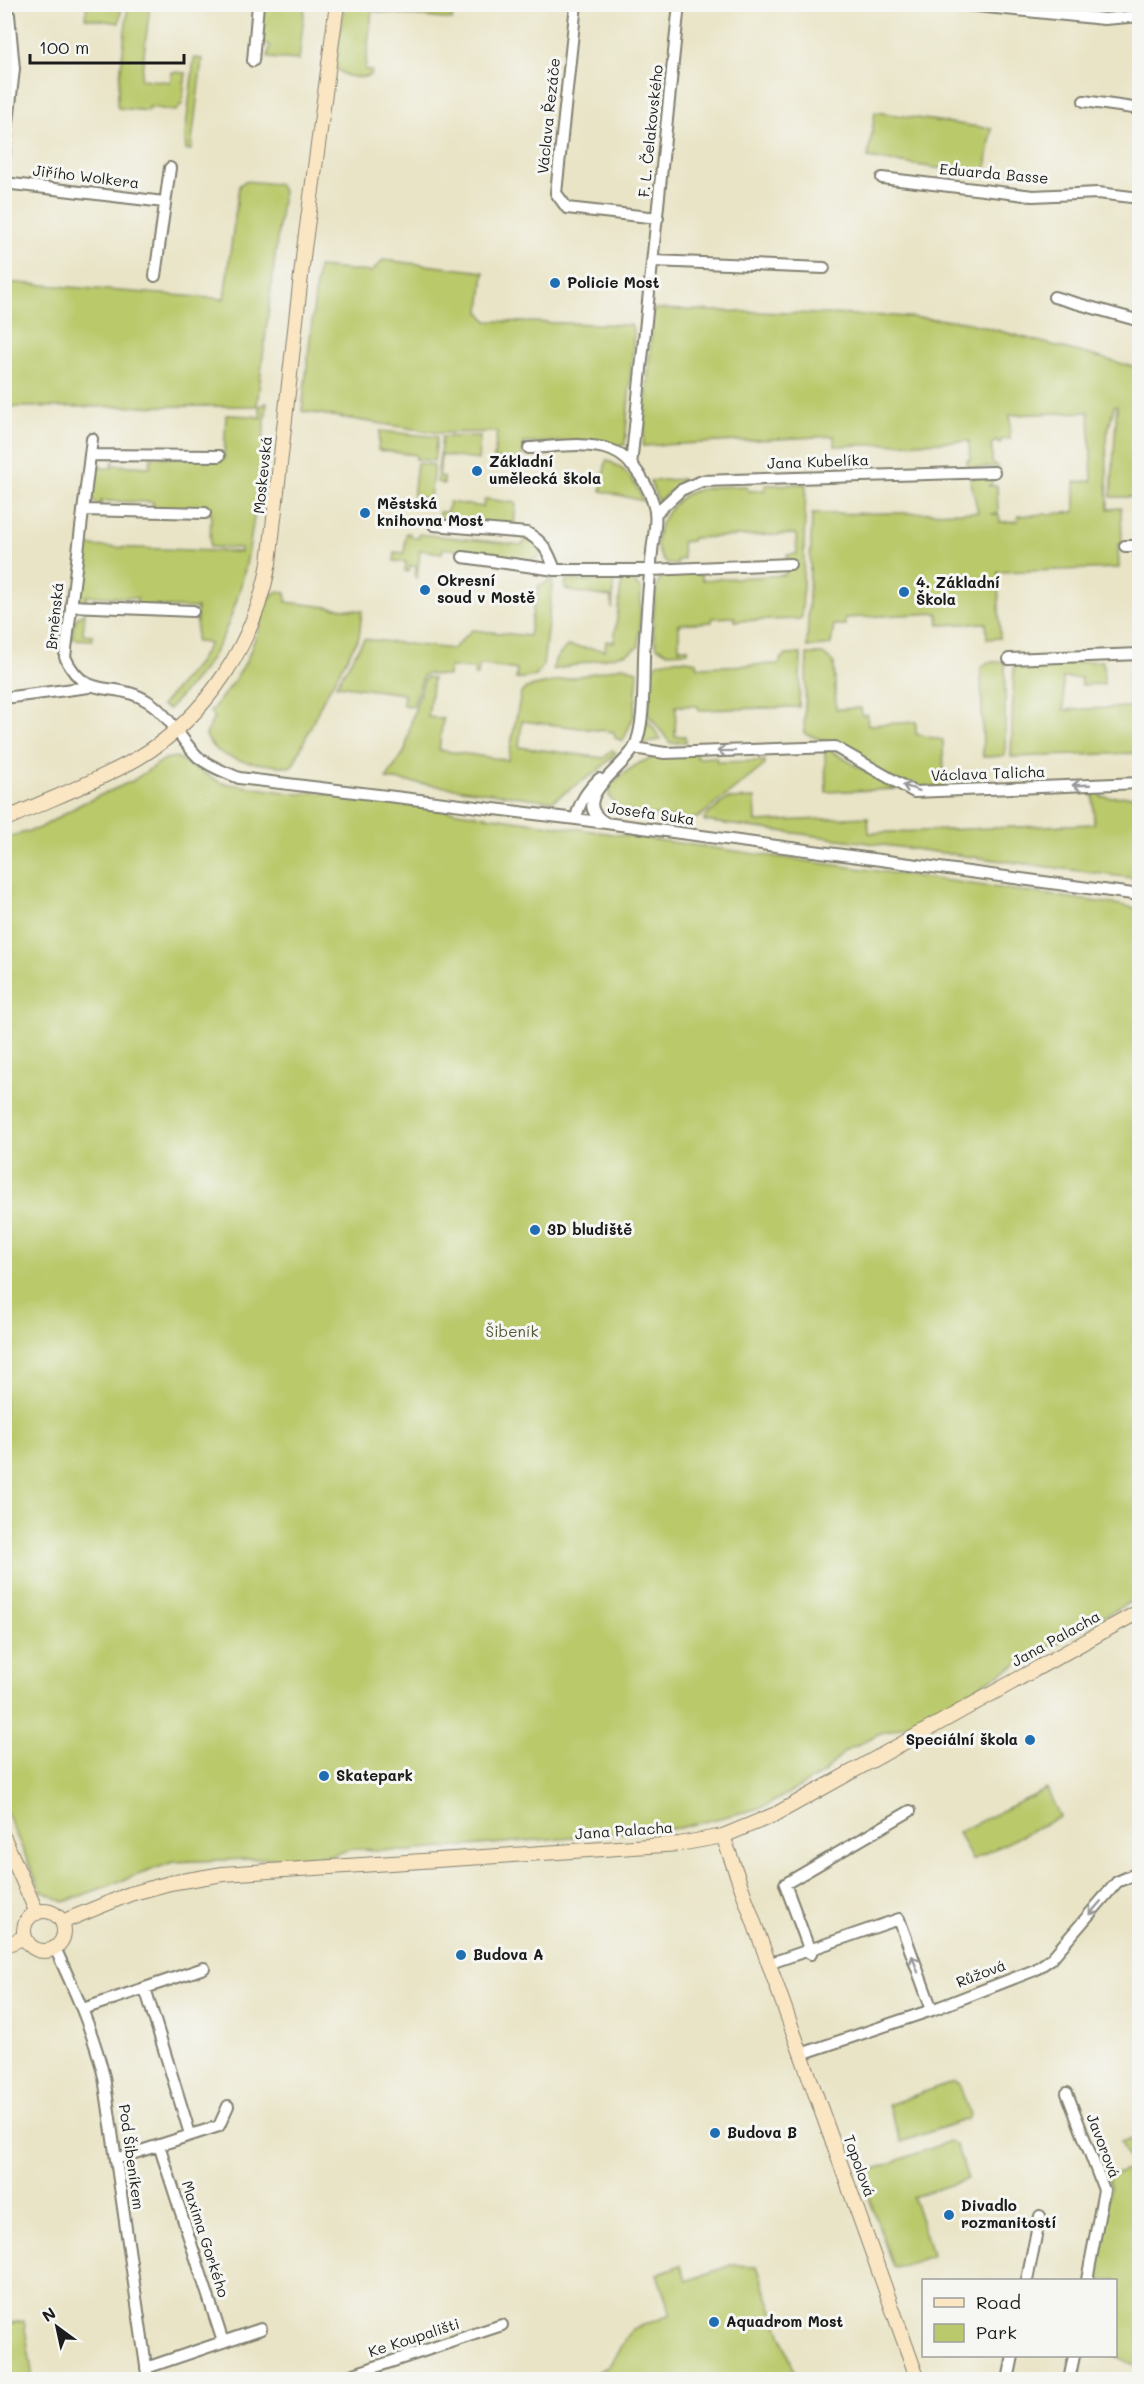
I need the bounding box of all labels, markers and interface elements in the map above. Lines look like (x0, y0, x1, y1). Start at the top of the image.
scale bar (30, 27, 184, 65)
text: 100 m (39, 35, 89, 59)
street label: Václava Řezáče (532, 57, 564, 175)
street label: F. L. Čelakovského (633, 64, 667, 198)
street label: Eduarda Basse (939, 158, 1049, 188)
street label: Jiřího Wolkera (32, 160, 141, 192)
place label: Policie Most (567, 272, 660, 292)
marker: Policie Most (548, 276, 562, 290)
street label: Moskevská (248, 435, 276, 515)
street label: Jana Kubelíka (767, 449, 869, 473)
place label: Základní umělecká škola (489, 451, 601, 488)
marker: Základní umělecká škola (470, 464, 484, 478)
place label: Městská knihovna Most (377, 493, 484, 530)
marker: Městská knihovna Most (358, 506, 372, 520)
place label: Okresní soud v Mostě (437, 570, 535, 607)
place label: 4. Základní Škola (916, 572, 1000, 609)
street label: Brněnská (41, 581, 67, 650)
marker: Okresní soud v Mostě (418, 583, 432, 597)
marker: 4. Základní Škola (897, 585, 911, 599)
one-way arrow (717, 745, 737, 757)
street label: Václava Talicha (930, 761, 1046, 785)
one-way arrow (1072, 779, 1092, 791)
one-way arrow (901, 782, 920, 793)
street label: Josefa Suka (606, 797, 696, 829)
place label: 3D bludiště (547, 1219, 632, 1239)
marker: 3D bludiště (528, 1223, 542, 1237)
park label: Šibeník (486, 1321, 538, 1341)
street label: Jana Palacha (1008, 1606, 1103, 1671)
place label: Speciální škola (906, 1729, 1018, 1749)
marker: Speciální škola (1023, 1733, 1037, 1747)
place label: Skatepark (336, 1765, 413, 1785)
marker: Skatepark (317, 1769, 331, 1783)
street label: Jana Palacha (574, 1817, 674, 1843)
one-way arrow (1088, 1900, 1102, 1915)
place label: Budova A (473, 1944, 544, 1964)
marker: Budova A (454, 1948, 468, 1962)
street label: Růžová (953, 1954, 1008, 1992)
one-way arrow (909, 1955, 920, 1974)
street label: Pod Šibeníkem (115, 2103, 149, 2211)
street label: Javorová (1083, 2111, 1125, 2181)
place label: Budova B (727, 2122, 797, 2142)
marker: Budova B (708, 2126, 722, 2140)
street label: Topolová (839, 2132, 880, 2200)
street label: Maxima Gorkého (178, 2178, 234, 2300)
place label: Divadlo rozmanitostí (961, 2195, 1056, 2232)
marker: Divadlo rozmanitostí (942, 2208, 956, 2222)
legend (922, 2279, 1117, 2357)
text: Road (976, 2290, 1021, 2314)
north arrow (27, 2297, 87, 2357)
text: N (38, 2302, 59, 2326)
place label: Aquadrom Most (726, 2311, 843, 2331)
street label: Ke Koupališti (365, 2313, 462, 2361)
marker: Aquadrom Most (707, 2315, 721, 2329)
text: Park (976, 2320, 1017, 2344)

